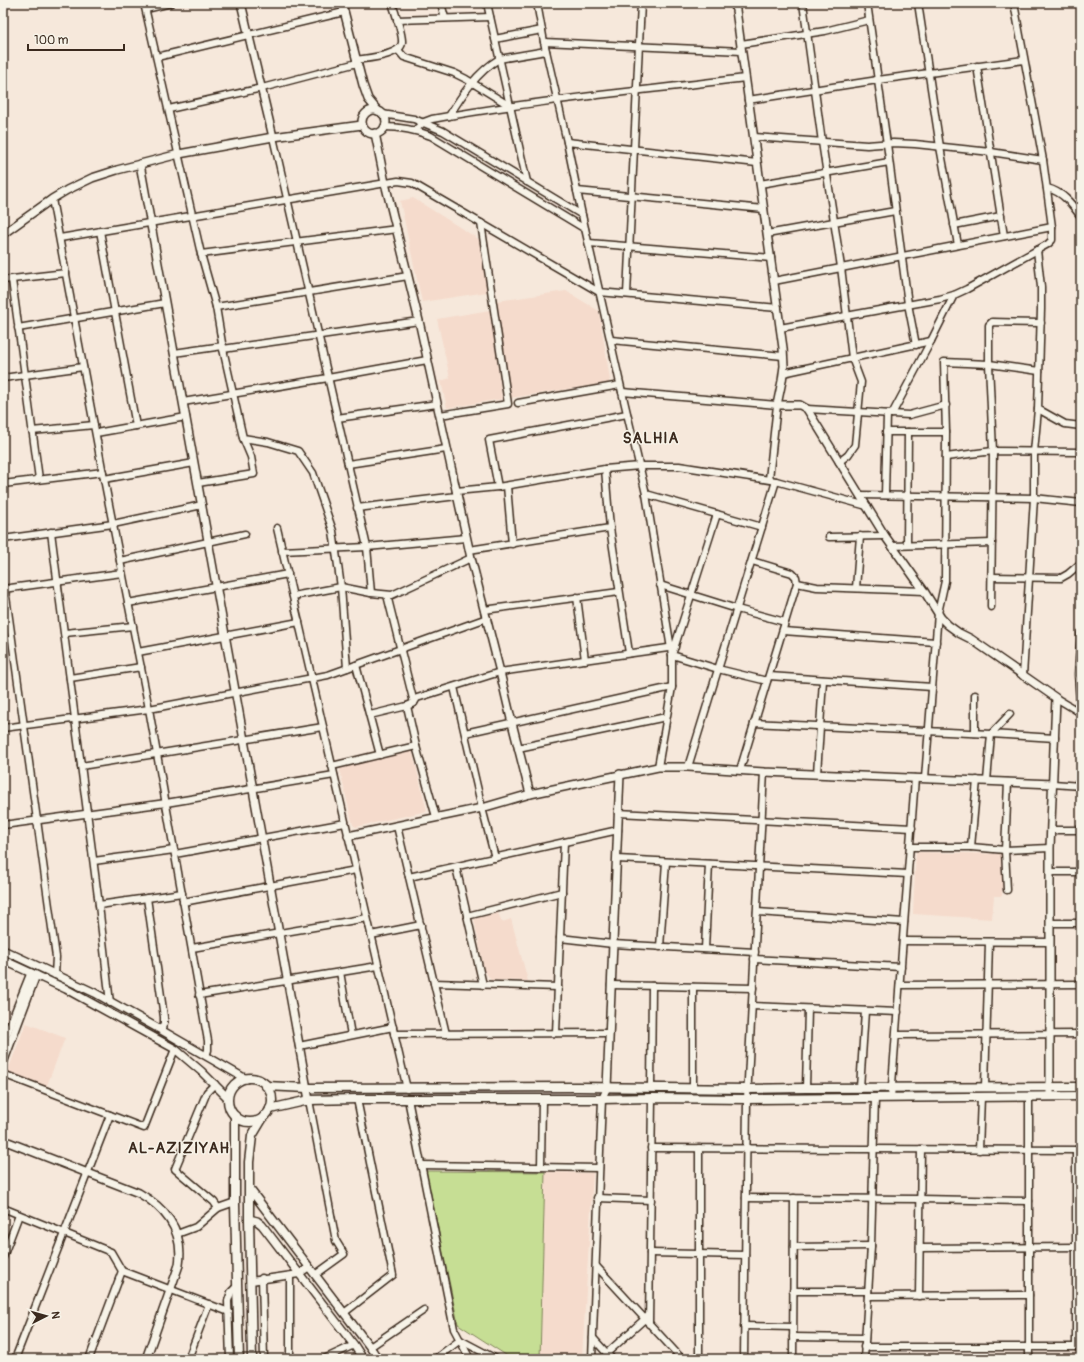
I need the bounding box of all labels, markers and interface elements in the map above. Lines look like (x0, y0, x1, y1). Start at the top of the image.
scale bar (28, 26, 124, 52)
text: 100 m (34, 33, 69, 48)
district label: SALHIA (623, 429, 679, 448)
district label: AL-AZIZIYAH (128, 1139, 230, 1158)
north arrow (26, 1296, 66, 1336)
text: N (49, 1311, 62, 1320)

